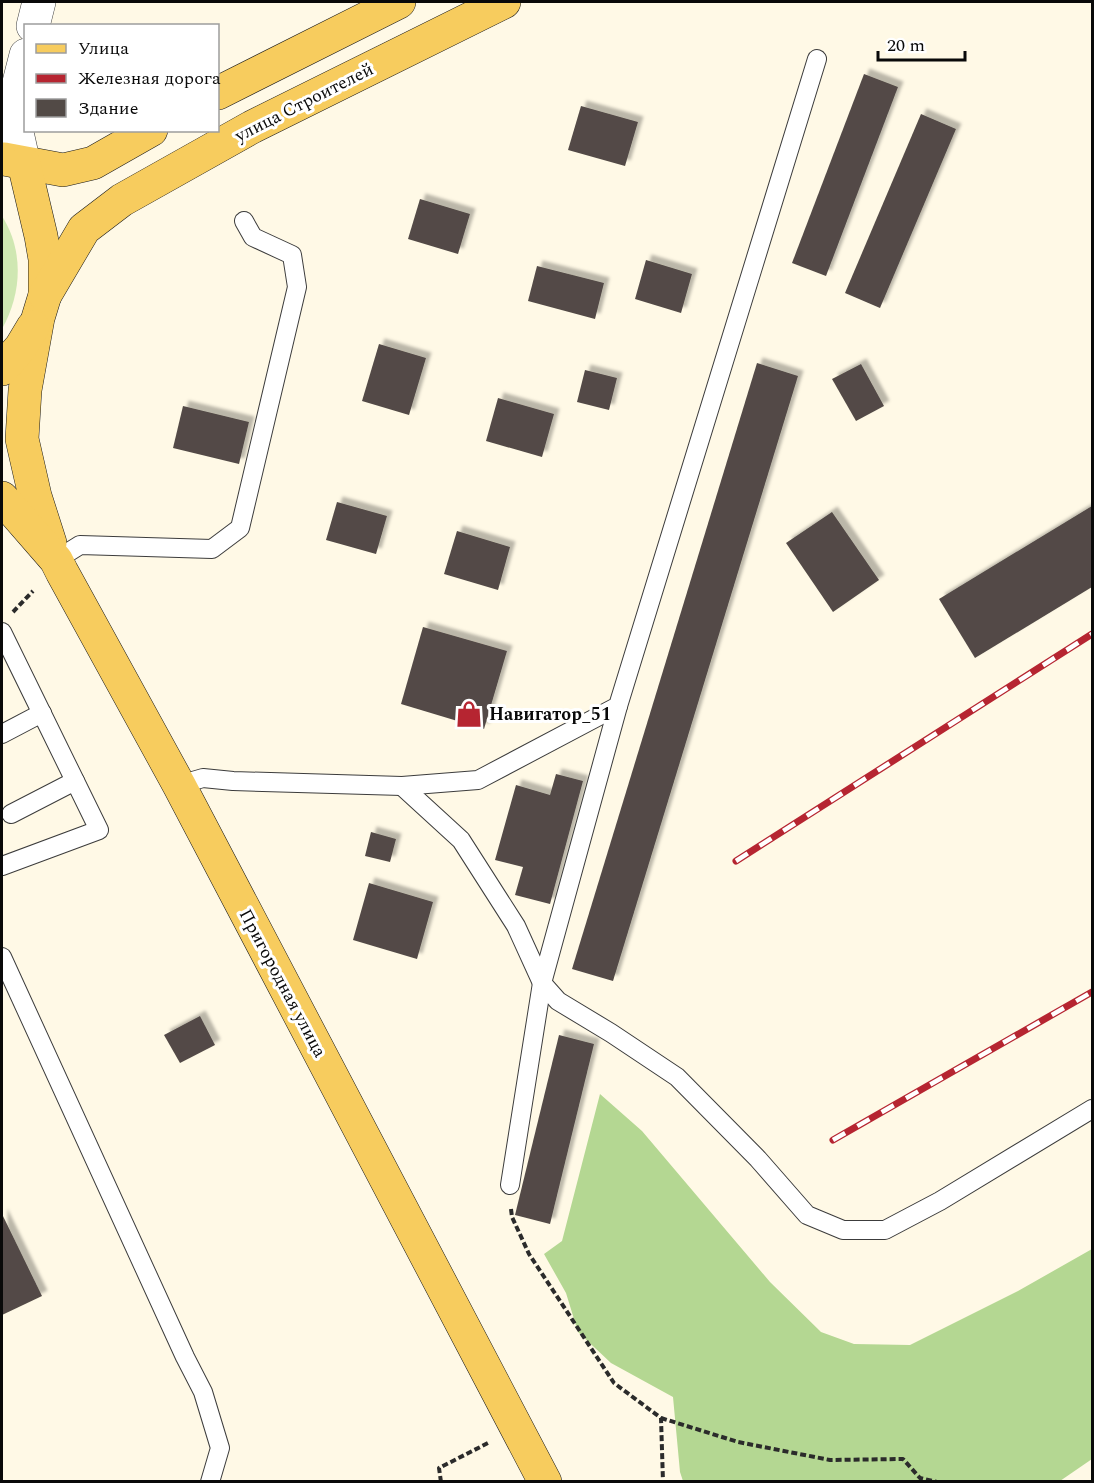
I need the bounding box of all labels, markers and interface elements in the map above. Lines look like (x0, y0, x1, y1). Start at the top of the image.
legend (24, 24, 219, 132)
scale bar (878, 24, 965, 62)
text: 20 m (887, 32, 925, 59)
text: Улица (78, 35, 129, 62)
street label: улица Строителей (229, 56, 378, 150)
text: Железная дорога (78, 65, 221, 92)
text: Здание (78, 95, 138, 122)
shop icon: Навигатор_51 (454, 699, 484, 729)
place label: Навигатор_51 (489, 701, 611, 728)
street label: Пригородная улица (232, 904, 333, 1062)

